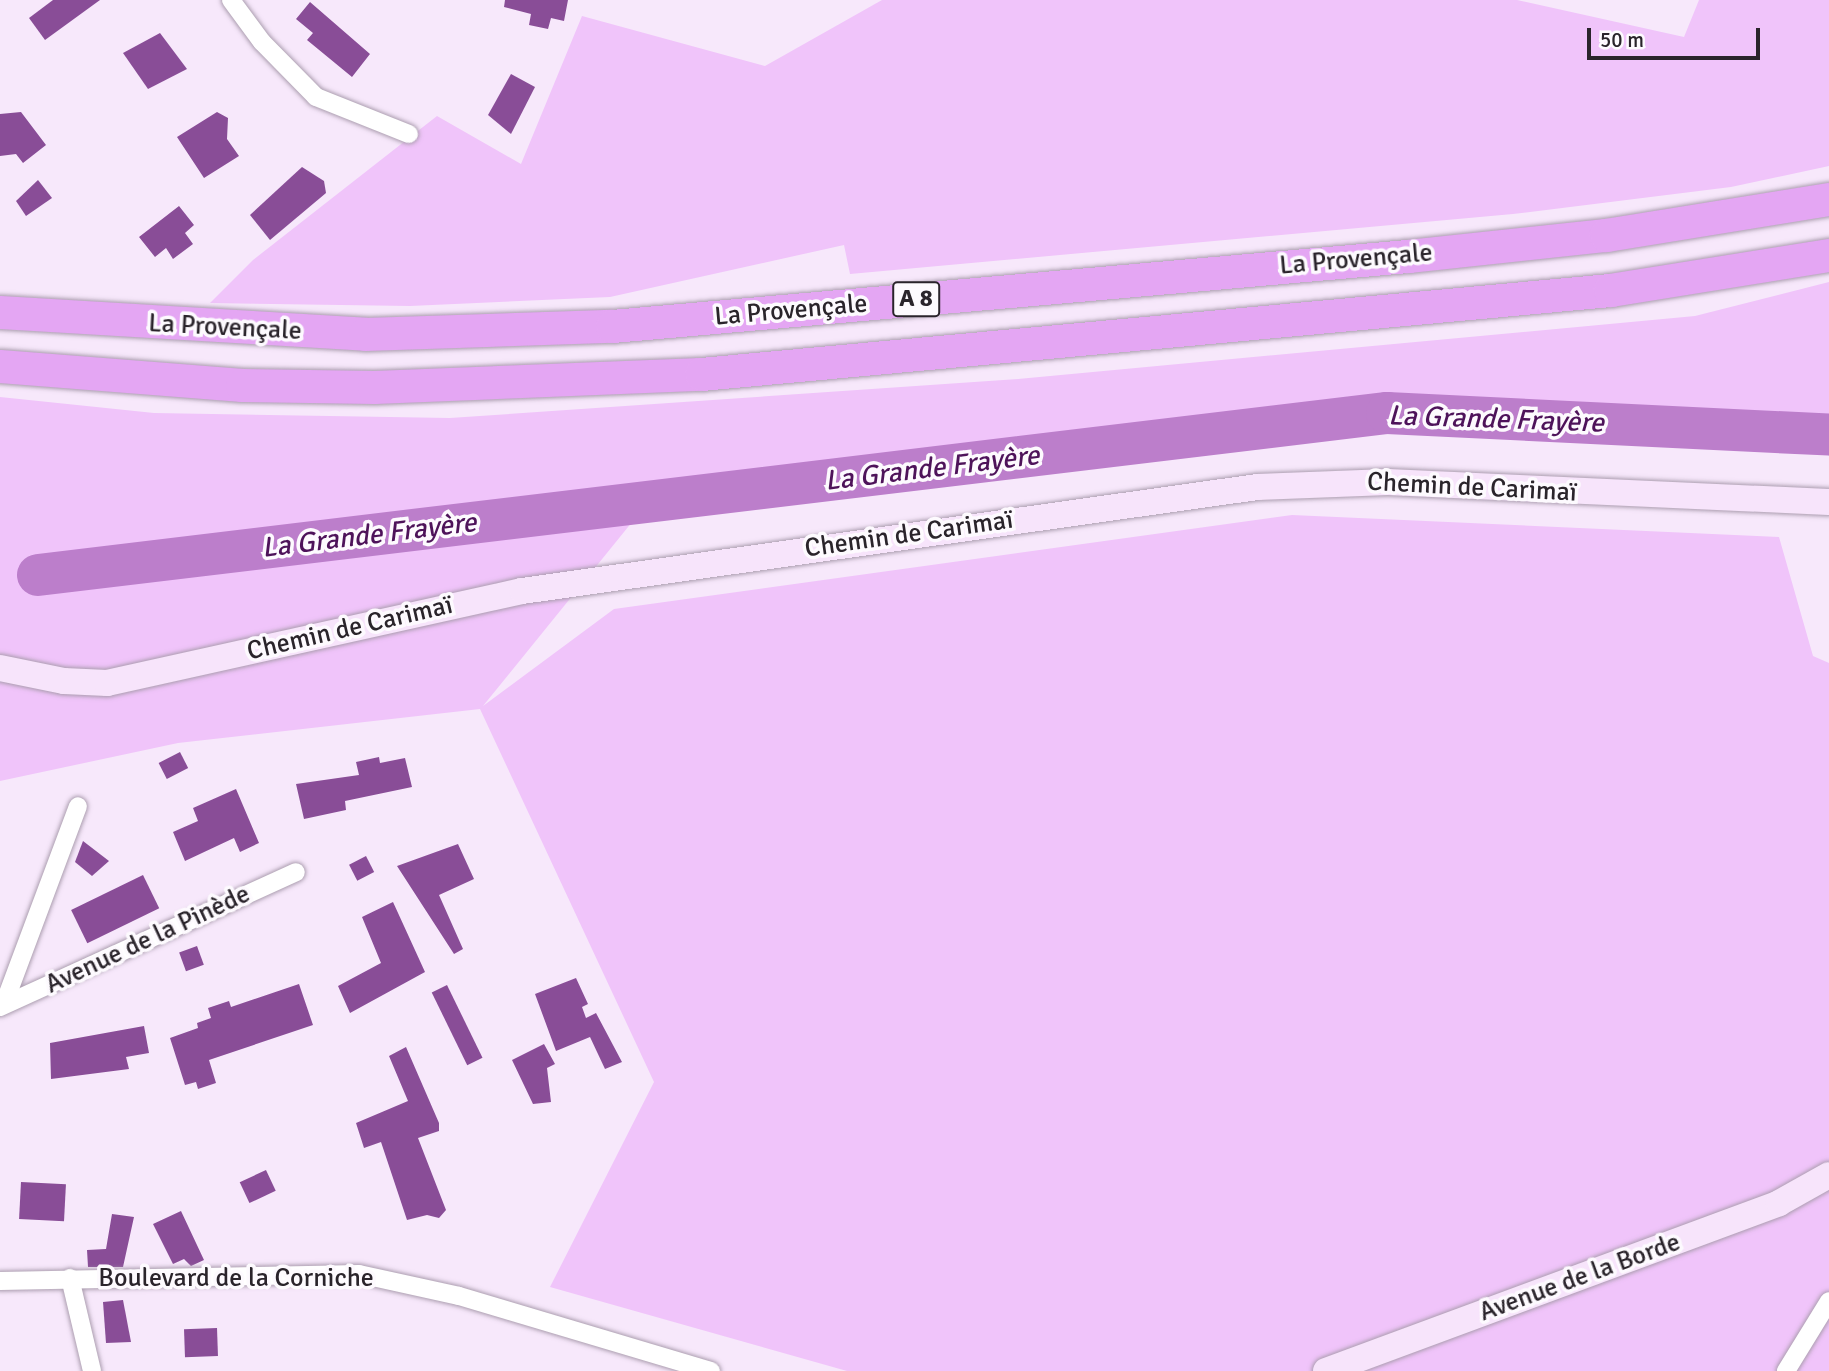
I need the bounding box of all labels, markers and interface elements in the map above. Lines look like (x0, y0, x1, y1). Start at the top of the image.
scale bar (1591, 14, 1764, 58)
text: 50 m (1600, 27, 1644, 53)
street label: La Provençale (1278, 238, 1434, 282)
road number: A 8 (892, 278, 940, 320)
street label: La Provençale (713, 289, 869, 333)
street label: La Provençale (148, 308, 302, 348)
water label: La Grande Frayère (1388, 398, 1604, 440)
water label: La Grande Frayère (823, 438, 1041, 498)
street label: Chemin de Carimaï (1366, 467, 1578, 509)
water label: La Grande Frayère (260, 505, 478, 565)
street label: Chemin de Carimaï (803, 505, 1015, 565)
street label: Chemin de Carimaï (244, 590, 456, 668)
street label: Avenue de la Pinède (41, 879, 255, 1001)
street label: Avenue de la Borde (1475, 1227, 1685, 1329)
street label: Boulevard de la Corniche (98, 1263, 374, 1295)

